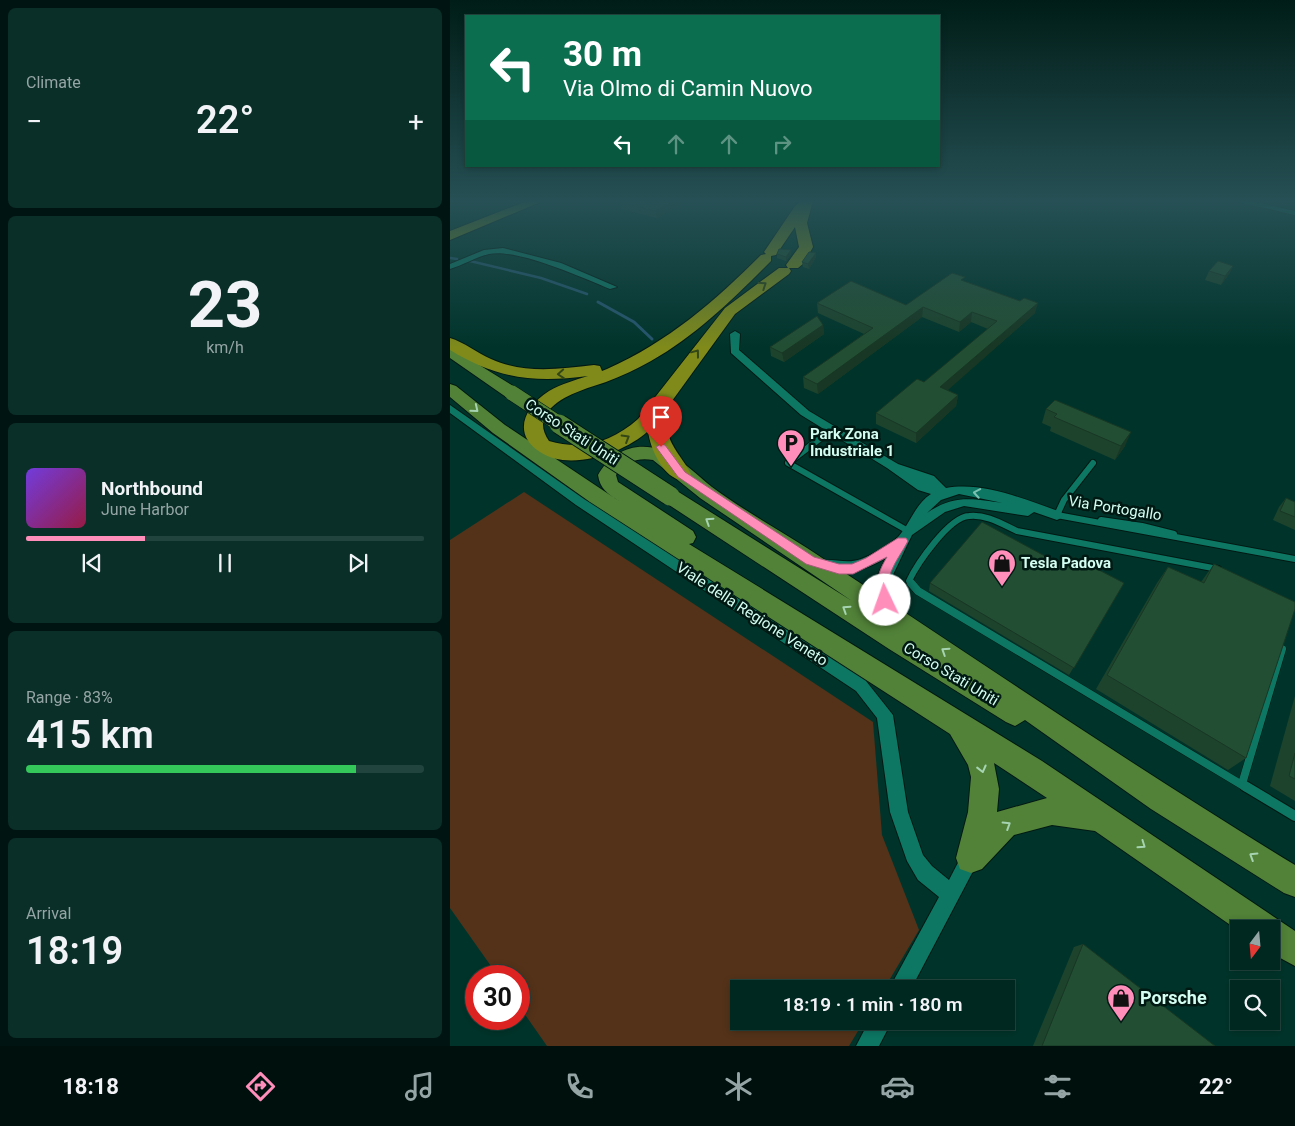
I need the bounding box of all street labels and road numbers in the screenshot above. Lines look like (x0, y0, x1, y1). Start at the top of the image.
street label: Corso Stati Uniti (522, 395, 622, 469)
street label: Via Portogallo (1067, 492, 1163, 524)
street label: Viale della Regione Veneto (673, 558, 831, 670)
street label: Corso Stati Uniti (900, 639, 1002, 709)

